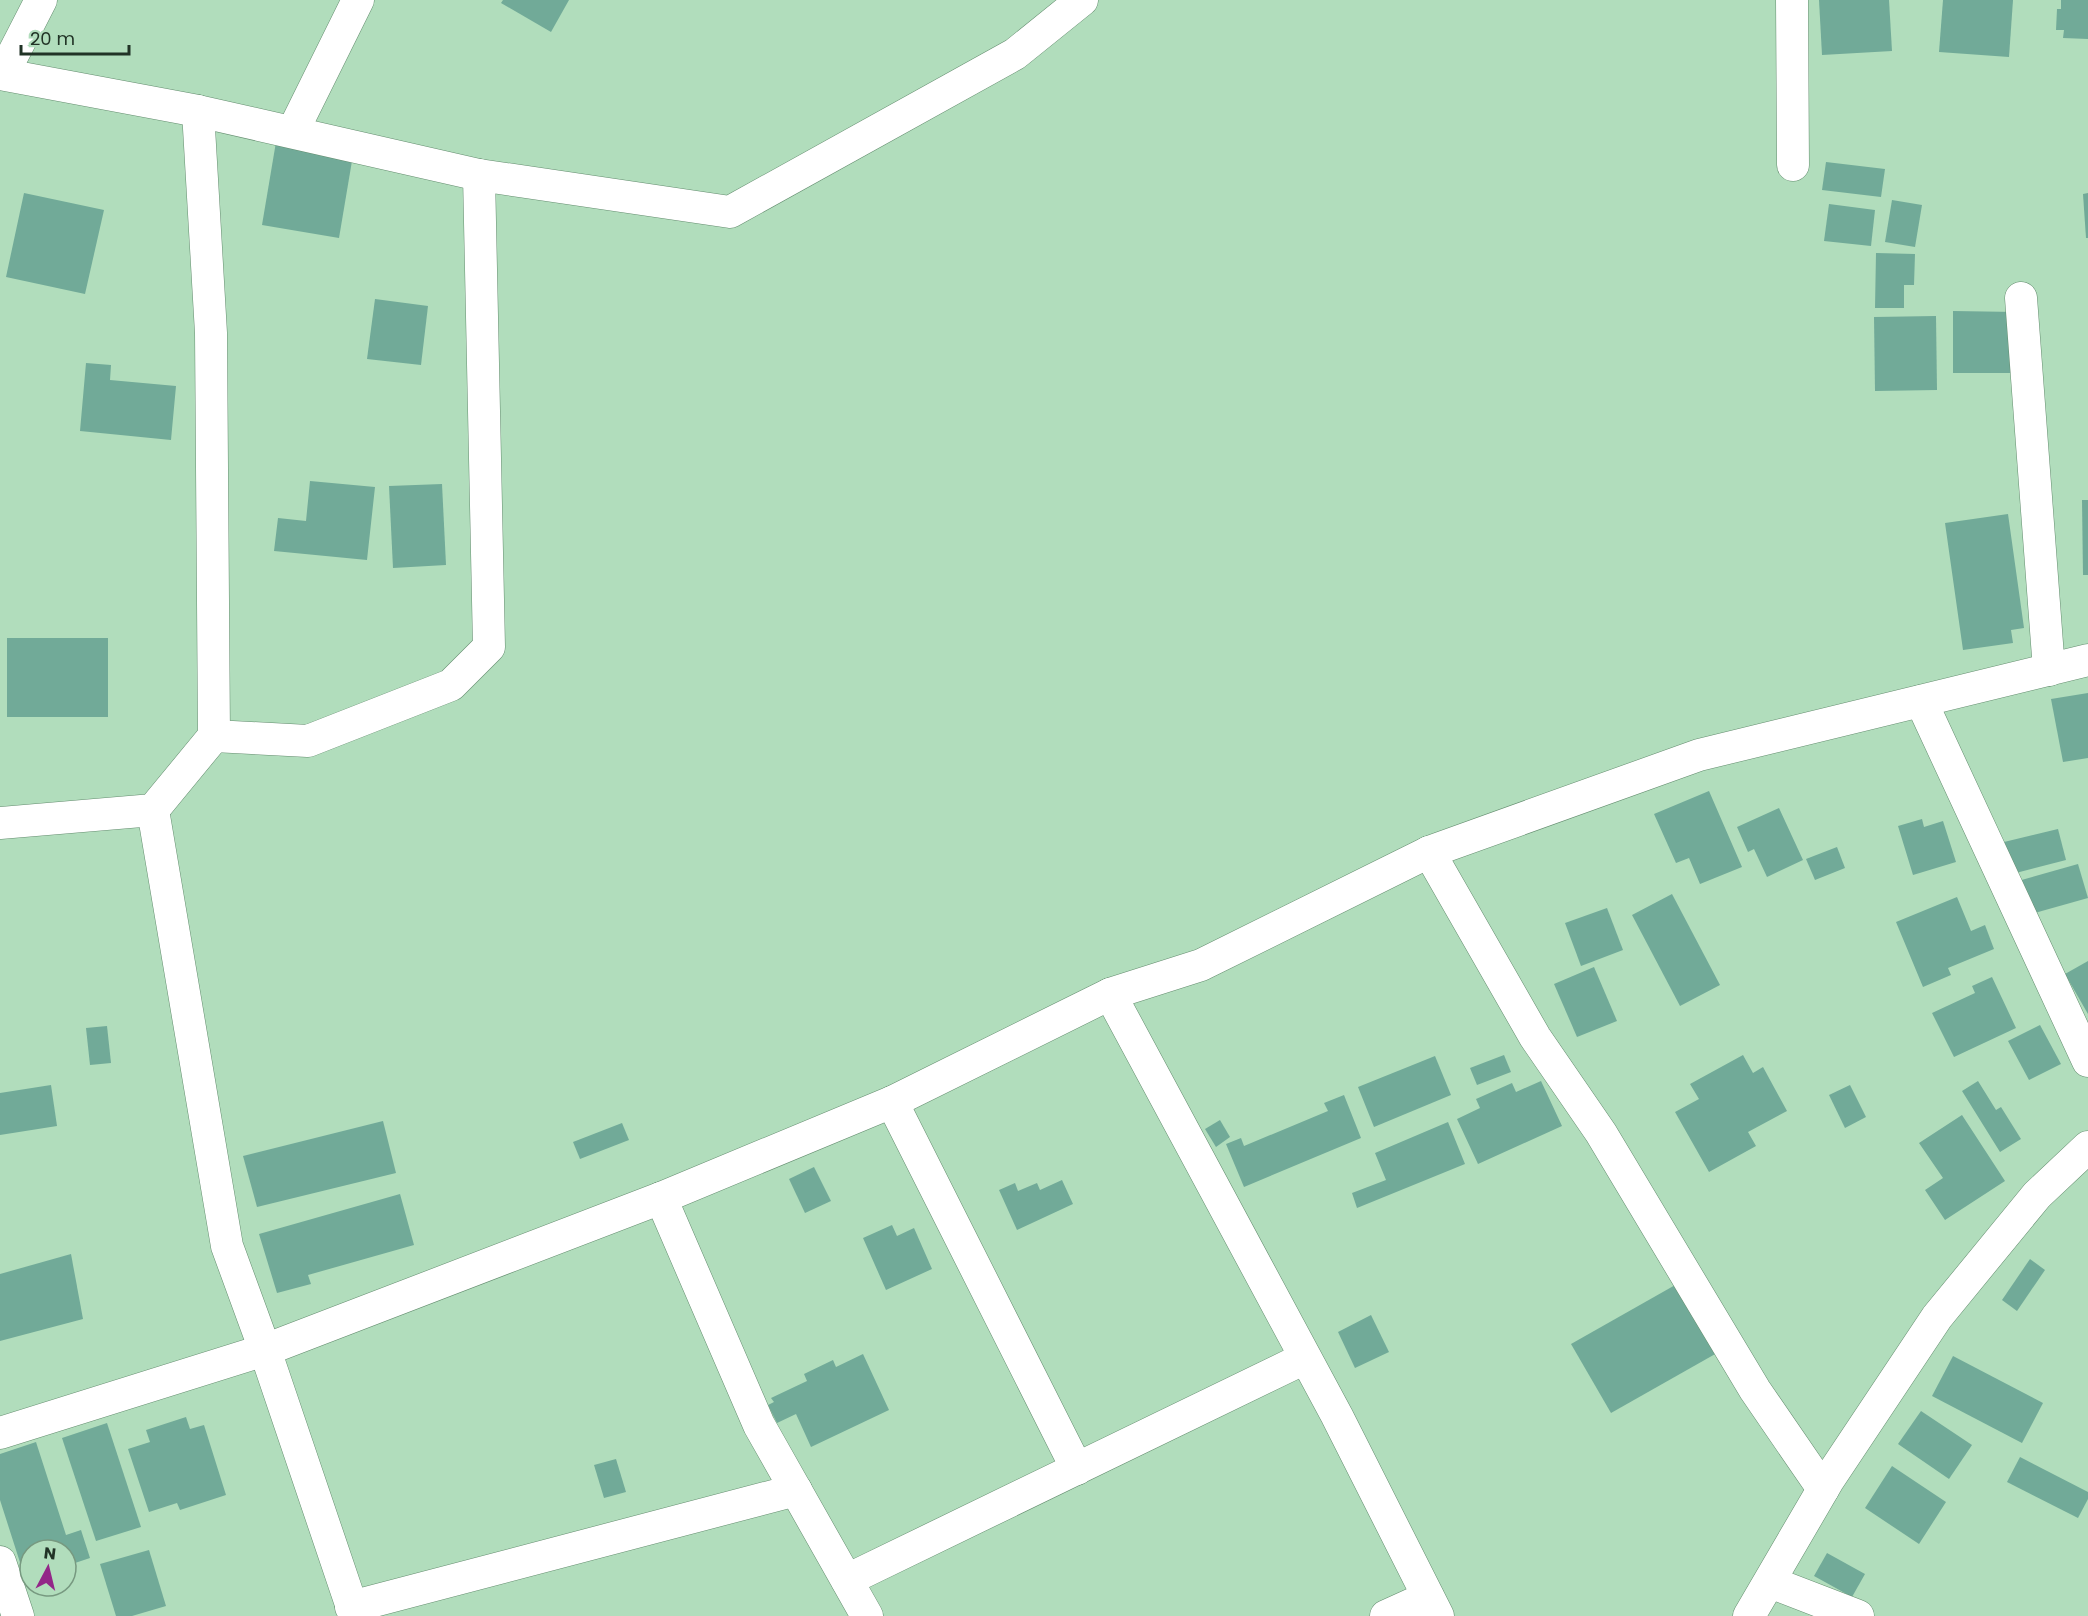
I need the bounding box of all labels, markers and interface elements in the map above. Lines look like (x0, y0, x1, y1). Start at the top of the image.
scale bar (21, 18, 129, 56)
text: 20 m (30, 26, 75, 51)
north arrow (18, 1538, 78, 1598)
text: N (42, 1541, 57, 1566)

